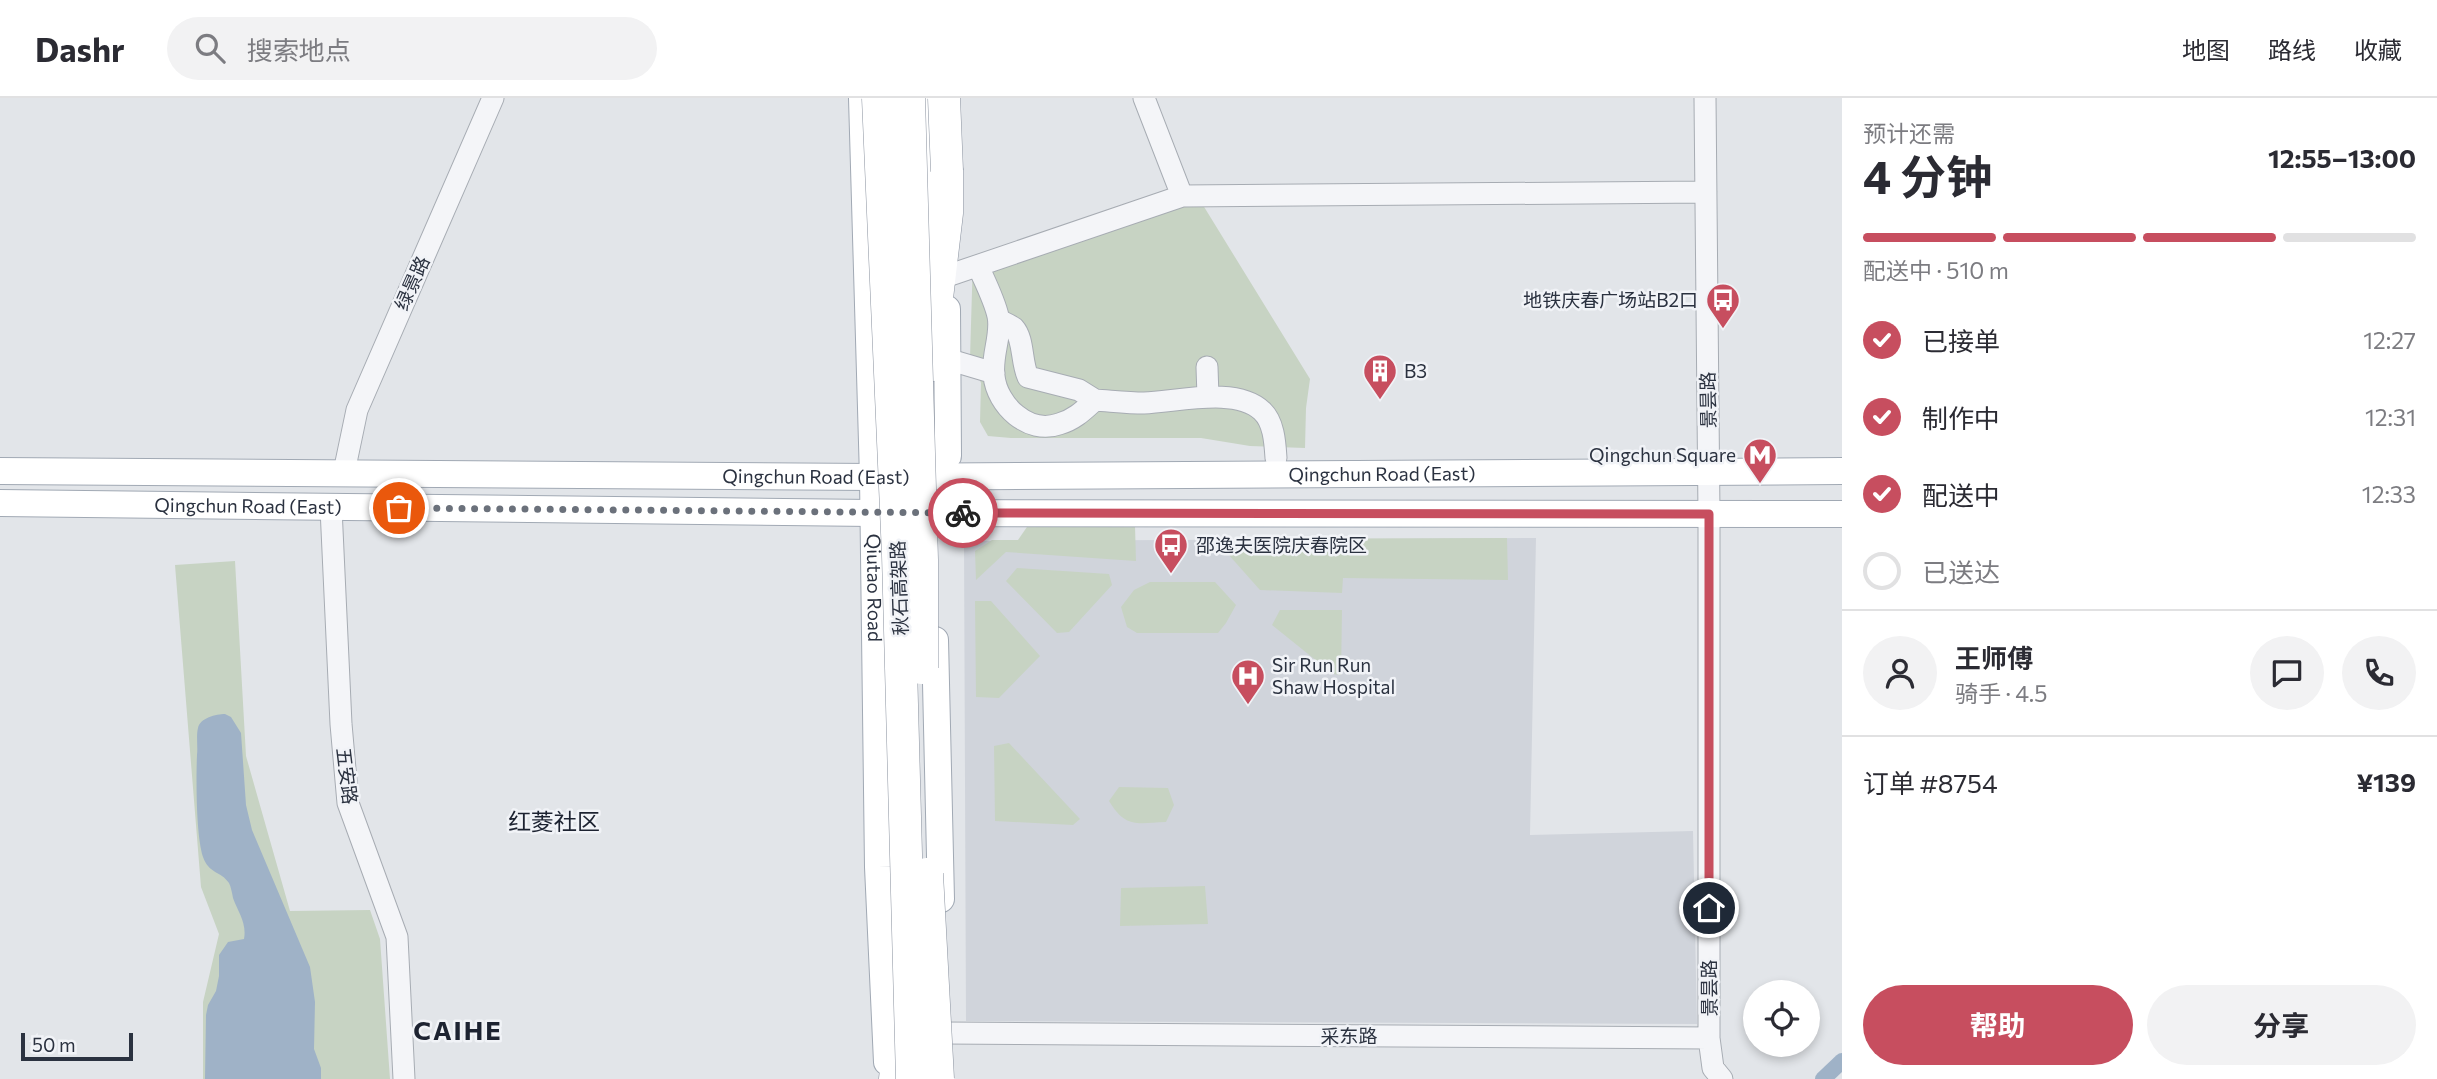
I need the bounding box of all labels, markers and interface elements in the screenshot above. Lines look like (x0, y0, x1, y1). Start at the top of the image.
search box (167, 17, 657, 80)
text: Dashr (35, 28, 125, 69)
icon: search (191, 29, 229, 67)
text: 搜索地点 (247, 34, 351, 65)
text: 地图 (2182, 35, 2230, 64)
text: 路线 (2268, 35, 2316, 64)
text: 收藏 (2354, 35, 2402, 64)
text: 预计还需 (1863, 119, 1955, 147)
text: 12:55–13:00 (2268, 142, 2416, 173)
text: 4 分钟 (1863, 147, 1992, 203)
street label: 绿景路 (389, 252, 434, 314)
text: 配送中 · 510 m (1863, 256, 2009, 284)
bus stop icon: 地铁庆春广场站B2口 (1704, 281, 1742, 330)
place label: 地铁庆春广场站B2口 (1523, 288, 1698, 311)
icon: check (1863, 321, 1901, 359)
text: 已接单 (1922, 325, 2000, 356)
text: 12:27 (2363, 326, 2416, 354)
building icon: B3 (1361, 352, 1399, 401)
place label: B3 (1404, 359, 1427, 382)
street label: 景昙路 (1696, 371, 1719, 429)
icon: check (1863, 398, 1901, 436)
text: 制作中 (1922, 402, 2000, 433)
text: 12:31 (2365, 403, 2416, 431)
metro station icon: Qingchun Square (1741, 436, 1779, 485)
place label: Qingchun Square (1589, 443, 1736, 466)
street label: Qingchun Road (East) (1288, 461, 1476, 485)
street label: Qingchun Road (East) (722, 464, 910, 488)
icon: check (1863, 475, 1901, 513)
pin (369, 478, 429, 538)
courier (928, 478, 998, 548)
text: 配送中 (1922, 479, 2000, 510)
text: 12:33 (2362, 480, 2416, 508)
icon: bag (380, 489, 418, 527)
street label: Qingchun Road (East) (154, 493, 342, 518)
icon: bike (944, 494, 982, 532)
bus stop icon: 邵逸夫医院庆春院区 (1152, 526, 1190, 575)
place label: 邵逸夫医院庆春院区 (1196, 533, 1367, 556)
street label: Qiutao Road (863, 534, 887, 642)
street label: 秋石高架路 (885, 540, 912, 636)
text: 已送达 (1922, 556, 2000, 587)
button: person (1863, 636, 1937, 710)
button: chat (2250, 636, 2324, 710)
button: phone (2342, 636, 2416, 710)
text: 王师傅 (1955, 642, 2033, 673)
place label: Sir Run Run Shaw Hospital (1272, 653, 1395, 698)
hospital icon: Sir Run Run Shaw Hospital (1229, 657, 1267, 706)
text: 骑手 · 4.5 (1955, 679, 2048, 707)
street label: 五安路 (333, 746, 362, 806)
text: ¥139 (2356, 766, 2416, 797)
text: 订单 #8754 (1863, 767, 1998, 798)
district label: 红菱社区 (508, 807, 600, 835)
pin (1679, 878, 1739, 938)
icon: home (1690, 889, 1728, 927)
street label: 景昙路 (1697, 959, 1720, 1017)
map controls (1743, 980, 1820, 1057)
button: locate (1743, 980, 1820, 1057)
button: 帮助 (1863, 985, 2133, 1065)
button: 分享 (2147, 985, 2416, 1065)
district label: CAIHE (413, 1014, 503, 1045)
street label: 采东路 (1320, 1024, 1378, 1047)
scale bar (21, 1030, 133, 1062)
text: 50 m (32, 1033, 76, 1056)

